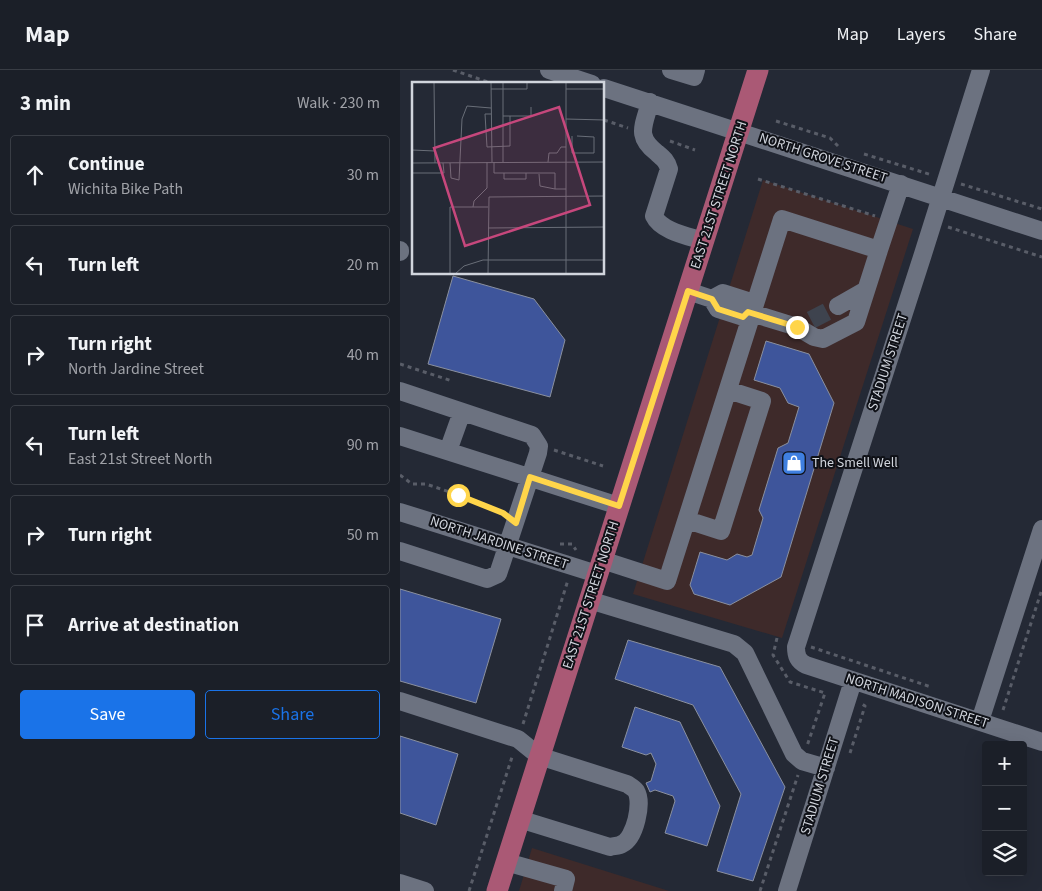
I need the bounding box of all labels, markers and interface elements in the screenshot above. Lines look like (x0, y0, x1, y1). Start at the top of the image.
text: Map (25, 17, 70, 52)
text: Map (837, 22, 869, 47)
text: Layers (897, 22, 946, 47)
text: Share (974, 22, 1017, 47)
inset map (412, 82, 605, 275)
text: 3 min (20, 88, 71, 118)
text: Walk · 230 m (297, 92, 380, 114)
street label: EAST 21ST STREET NORTH (686, 118, 752, 272)
street label: NORTH GROVE STREET (756, 128, 890, 188)
text: Continue (68, 151, 145, 178)
icon: ahead (21, 161, 49, 189)
text: 30 m (347, 164, 379, 186)
text: Wichita Bike Path (68, 178, 183, 200)
icon: left (21, 251, 49, 279)
text: Turn left (68, 252, 139, 279)
text: 20 m (347, 254, 379, 276)
street label: STADIUM STREET (863, 310, 913, 413)
route end (786, 316, 809, 339)
text: Turn right (68, 331, 152, 358)
icon: right (21, 341, 49, 369)
text: 40 m (347, 344, 379, 366)
text: North Jardine Street (68, 358, 204, 380)
text: Turn left (68, 421, 139, 448)
icon: left (21, 431, 49, 459)
text: 90 m (347, 434, 379, 456)
text: East 21st Street North (68, 448, 212, 470)
shop icon: The Smell Well (781, 450, 807, 476)
place label: The Smell Well (812, 453, 898, 473)
route start (447, 484, 470, 507)
street label: NORTH JARDINE STREET (427, 511, 571, 575)
street label: EAST 21ST STREET NORTH (558, 518, 624, 672)
icon: right (21, 521, 49, 549)
text: Turn right (68, 522, 152, 549)
text: 50 m (347, 524, 379, 546)
icon: arrive (21, 611, 49, 639)
text: Arrive at destination (68, 612, 239, 639)
street label: NORTH MADISON STREET (843, 668, 991, 734)
button: Save (20, 690, 195, 739)
button: Share (205, 690, 380, 739)
street label: STADIUM STREET (796, 734, 844, 837)
map controls (982, 741, 1027, 876)
button: + (982, 741, 1027, 786)
button: − (982, 786, 1027, 831)
button: layers (982, 831, 1027, 876)

